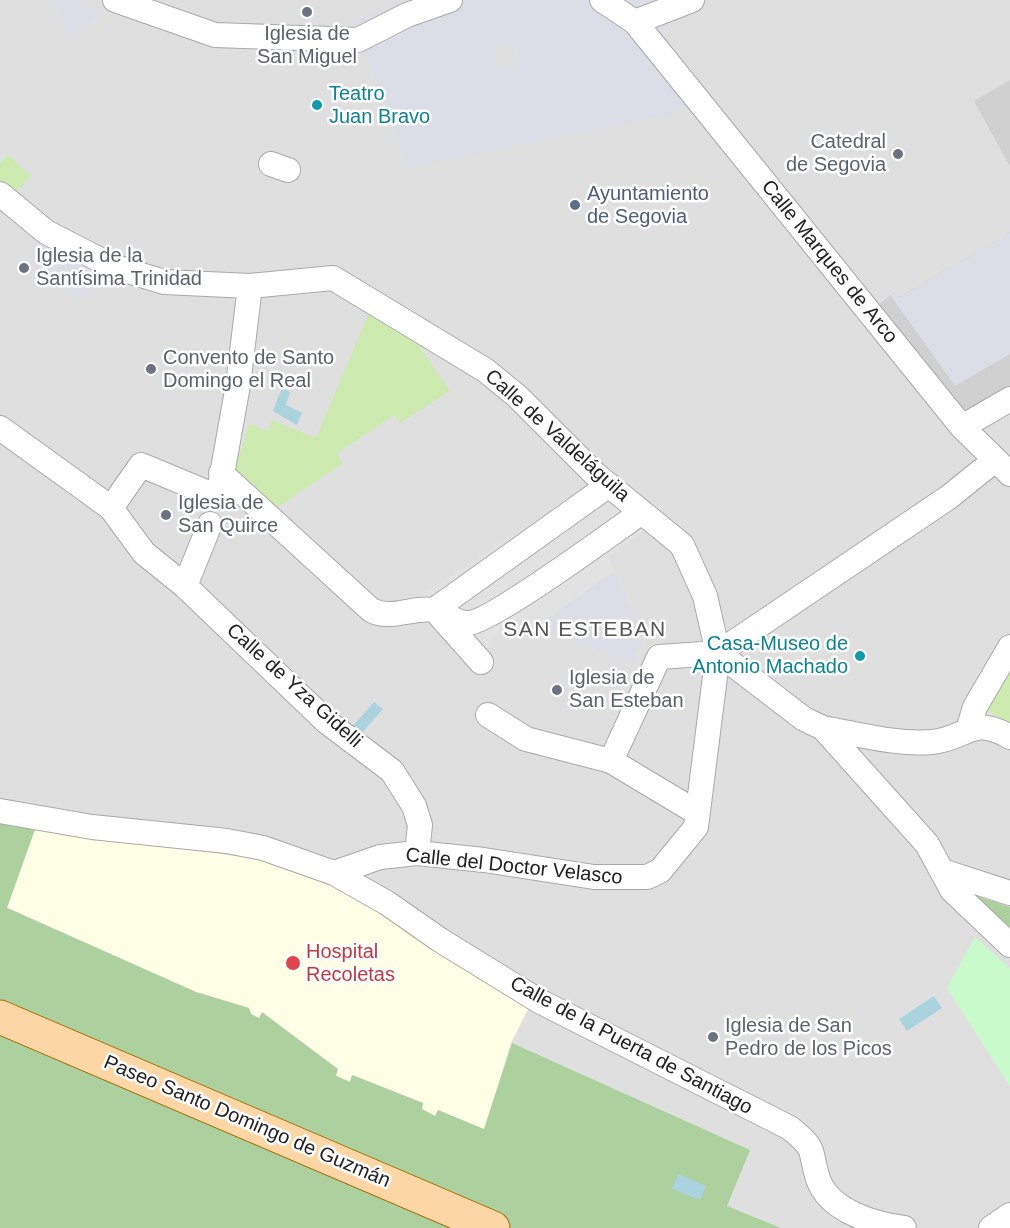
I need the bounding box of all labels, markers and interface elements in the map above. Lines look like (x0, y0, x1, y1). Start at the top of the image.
marker: Iglesia de San Miguel (300, 5, 314, 19)
place label: Iglesia de San Miguel (257, 22, 357, 69)
place label: Teatro Juan Bravo (329, 82, 430, 129)
marker: Teatro Juan Bravo (310, 98, 324, 112)
place label: Catedral de Segovia (786, 130, 886, 177)
marker: Catedral de Segovia (891, 147, 905, 161)
street label: Calle Marques de Arco (756, 175, 902, 349)
place label: Ayuntamiento de Segovia (587, 182, 709, 229)
marker: Ayuntamiento de Segovia (568, 198, 582, 212)
place label: Iglesia de la Santísima Trinidad (36, 244, 202, 291)
marker: Iglesia de la Santísima Trinidad (17, 261, 31, 275)
place label: Convento de Santo Domingo el Real (163, 346, 334, 393)
marker: Convento de Santo Domingo el Real (144, 362, 158, 376)
street label: Calle de Valdeláguila (480, 365, 634, 507)
place label: Iglesia de San Quirce (178, 491, 278, 538)
marker: Iglesia de San Quirce (159, 508, 173, 522)
district label: SAN ESTEBAN (503, 617, 667, 643)
street label: Calle de Yza Gidelli (221, 619, 367, 753)
place label: Casa-Museo de Antonio Machado (692, 632, 848, 679)
marker: Casa-Museo de Antonio Machado (853, 649, 867, 663)
place label: Iglesia de San Esteban (569, 666, 684, 713)
marker: Iglesia de San Esteban (550, 683, 564, 697)
street label: Calle del Doctor Velasco (404, 844, 624, 890)
place label: Hospital Recoletas (306, 940, 395, 987)
marker: Hospital Recoletas (284, 954, 302, 972)
street label: Calle de la Puerta de Santiago (506, 972, 756, 1120)
place label: Iglesia de San Pedro de los Picos (725, 1014, 892, 1061)
marker: Iglesia de San Pedro de los Picos (706, 1030, 720, 1044)
street label: Paseo Santo Domingo de Guzmán (100, 1051, 394, 1193)

